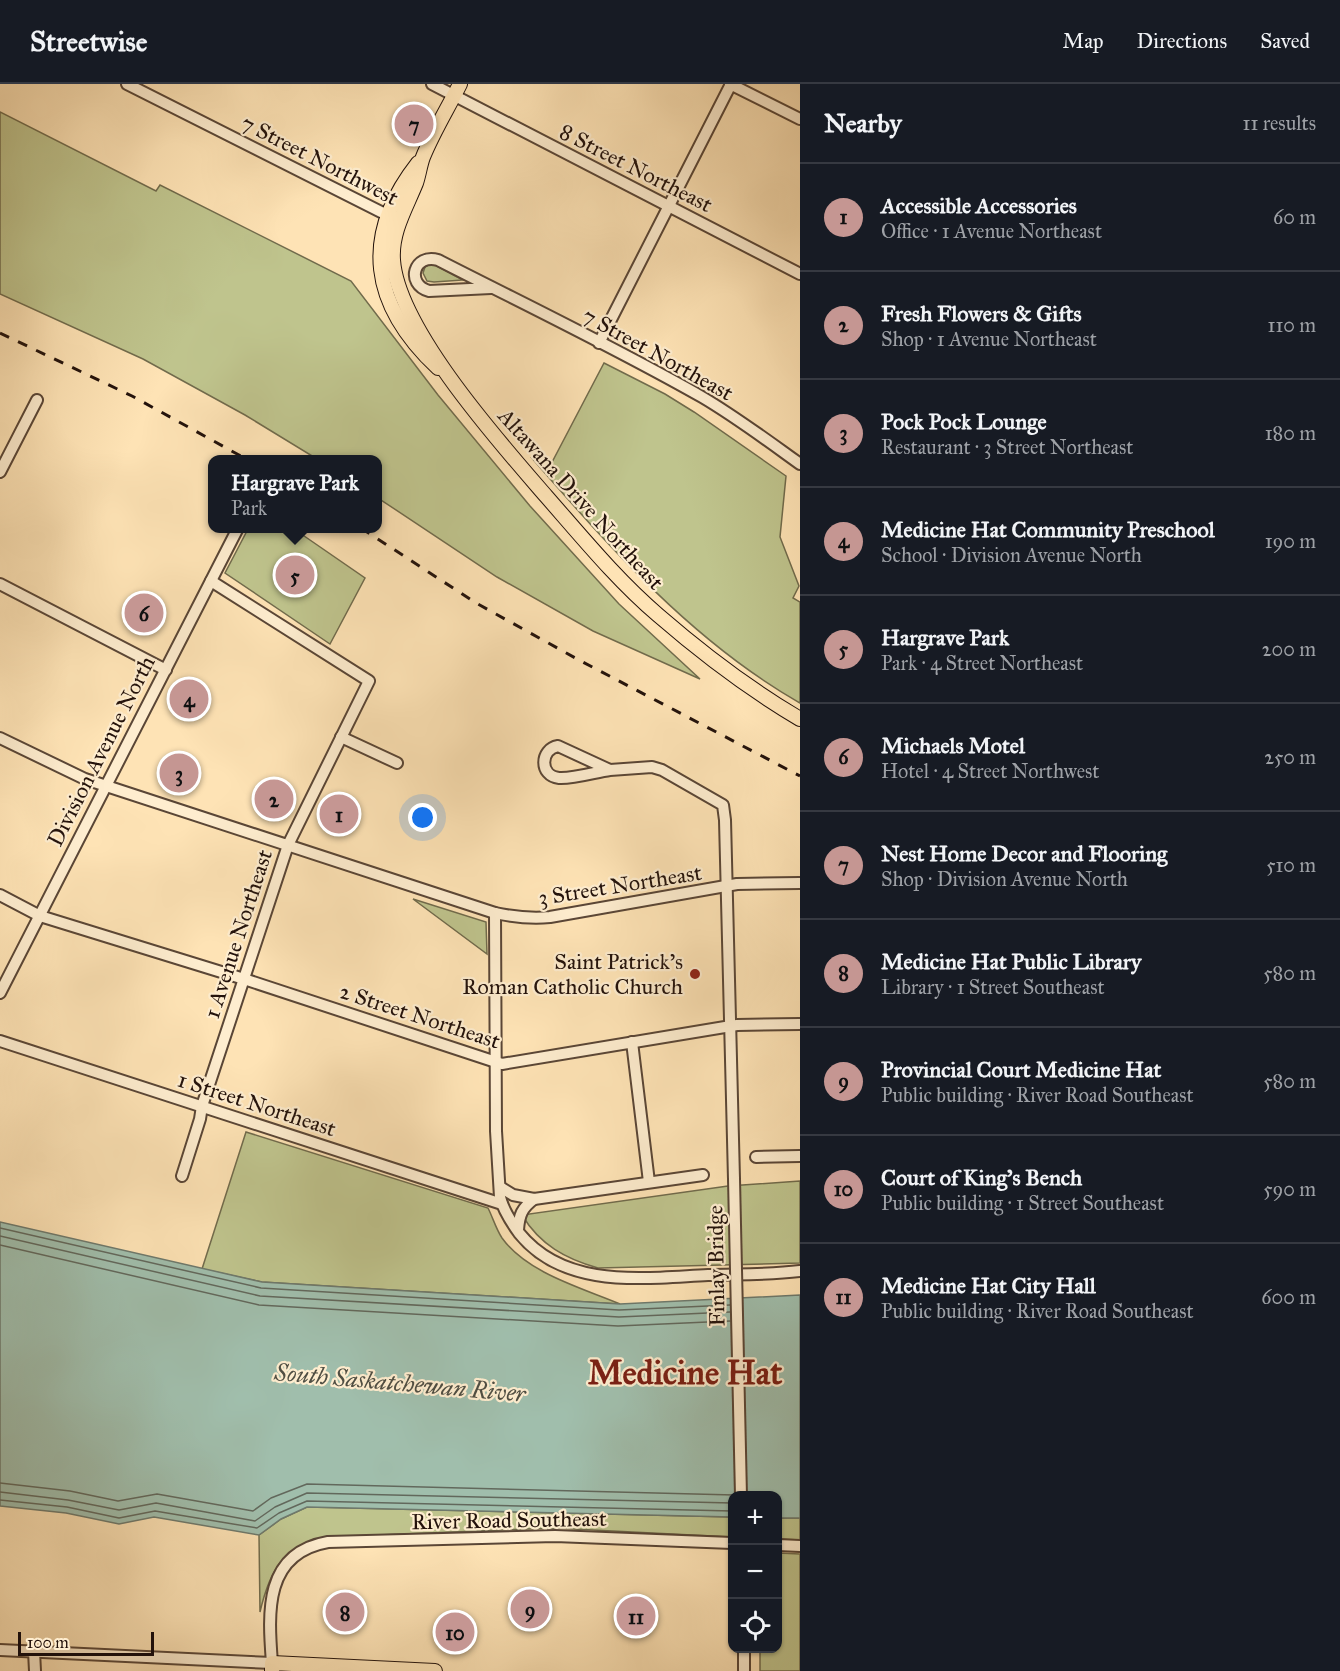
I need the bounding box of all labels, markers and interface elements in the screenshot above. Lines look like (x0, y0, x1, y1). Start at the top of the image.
text: Streetwise (30, 24, 147, 59)
text: Map (1063, 28, 1104, 54)
text: Directions (1137, 28, 1227, 54)
text: Saved (1260, 28, 1310, 54)
pin: 7 (394, 102, 434, 147)
text: Nearby (824, 107, 902, 139)
street label: 7 Street Northwest (237, 109, 403, 211)
text: 11 results (1243, 111, 1316, 135)
street label: 8 Street Northeast (555, 118, 717, 218)
text: Accessible Accessories (881, 192, 1077, 219)
text: 1 (840, 205, 847, 229)
text: 60 m (1273, 205, 1316, 229)
text: Office · 1 Avenue Northeast (881, 219, 1102, 243)
text: Fresh Flowers & Gifts (881, 300, 1082, 327)
street label: 7 Street Northeast (578, 302, 738, 407)
text: 2 (839, 313, 848, 337)
text: 110 m (1268, 313, 1316, 337)
text: Shop · 1 Avenue Northeast (881, 327, 1097, 351)
street label: Altawana Drive Northeast (492, 402, 670, 595)
text: Pock Pock Lounge (881, 408, 1047, 435)
text: 3 (840, 421, 848, 445)
text: 180 m (1265, 421, 1316, 445)
text: Restaurant · 3 Street Northeast (881, 435, 1133, 459)
popup (208, 455, 382, 533)
text: Hargrave Park (231, 469, 359, 496)
text: Park (231, 496, 267, 520)
text: Medicine Hat Community Preschool (881, 516, 1215, 543)
text: 4 (838, 529, 849, 553)
text: 190 m (1265, 529, 1316, 553)
text: School · Division Avenue North (881, 543, 1142, 567)
pin: 5 (276, 552, 314, 598)
pin: 6 (124, 590, 164, 636)
text: Hargrave Park (881, 624, 1009, 651)
text: 5 (839, 637, 848, 661)
text: 200 m (1262, 637, 1316, 661)
street label: Division Avenue North (41, 651, 161, 851)
text: Park · 4 Street Northeast (881, 651, 1083, 675)
pin: 4 (170, 676, 208, 722)
text: Michaels Motel (881, 732, 1025, 759)
text: 6 (838, 745, 849, 769)
text: 250 m (1264, 745, 1316, 769)
pin: 3 (160, 750, 198, 796)
text: Hotel · 4 Street Northwest (881, 759, 1099, 783)
pin: 2 (254, 776, 294, 822)
pin: 1 (320, 792, 358, 836)
your location (408, 803, 437, 832)
text: Nest Home Decor and Flooring (881, 840, 1167, 867)
street label: 1 Avenue Northeast (198, 846, 278, 1022)
text: 7 (838, 853, 849, 877)
text: 510 m (1266, 853, 1316, 877)
street label: 3 Street Northeast (536, 859, 704, 911)
text: Shop · Division Avenue North (881, 867, 1128, 891)
place label: Saint Patrick's Roman Catholic Church (462, 948, 683, 1000)
text: Medicine Hat Public Library (881, 948, 1141, 975)
text: 8 (838, 961, 849, 985)
text: 580 m (1263, 961, 1316, 985)
marker: Saint Patrick's Roman Catholic Church (688, 967, 702, 981)
text: Library · 1 Street Southeast (881, 975, 1105, 999)
street label: 2 Street Northeast (336, 977, 504, 1055)
text: Provincial Court Medicine Hat (881, 1056, 1161, 1083)
street label: 1 Street Northeast (174, 1066, 340, 1142)
text: 9 (838, 1069, 849, 1093)
text: 580 m (1263, 1069, 1316, 1093)
text: Public building · River Road Southeast (881, 1083, 1194, 1107)
text: Court of King's Bench (881, 1164, 1082, 1191)
text: 10 (834, 1177, 853, 1201)
text: 590 m (1263, 1177, 1316, 1201)
text: Public building · 1 Street Southeast (881, 1191, 1164, 1215)
street label: Finlay Bridge (701, 1205, 731, 1327)
text: Medicine Hat City Hall (881, 1272, 1096, 1299)
text: 11 (836, 1285, 851, 1309)
text: 600 m (1261, 1285, 1316, 1309)
text: Public building · River Road Southeast (881, 1299, 1194, 1323)
district label: Medicine Hat (588, 1352, 783, 1393)
water label: South Saskatchewan River (272, 1357, 529, 1409)
map controls (728, 1491, 782, 1653)
button: + (728, 1491, 782, 1545)
street label: River Road Southeast (411, 1505, 607, 1535)
button: − (728, 1545, 782, 1599)
pin: 9 (510, 1586, 550, 1631)
pin: 8 (326, 1590, 364, 1634)
pin: 11 (616, 1594, 656, 1639)
button: locate (728, 1599, 782, 1653)
pin: 10 (436, 1610, 474, 1654)
scale bar (18, 1629, 154, 1656)
text: 100 m (27, 1633, 69, 1652)

